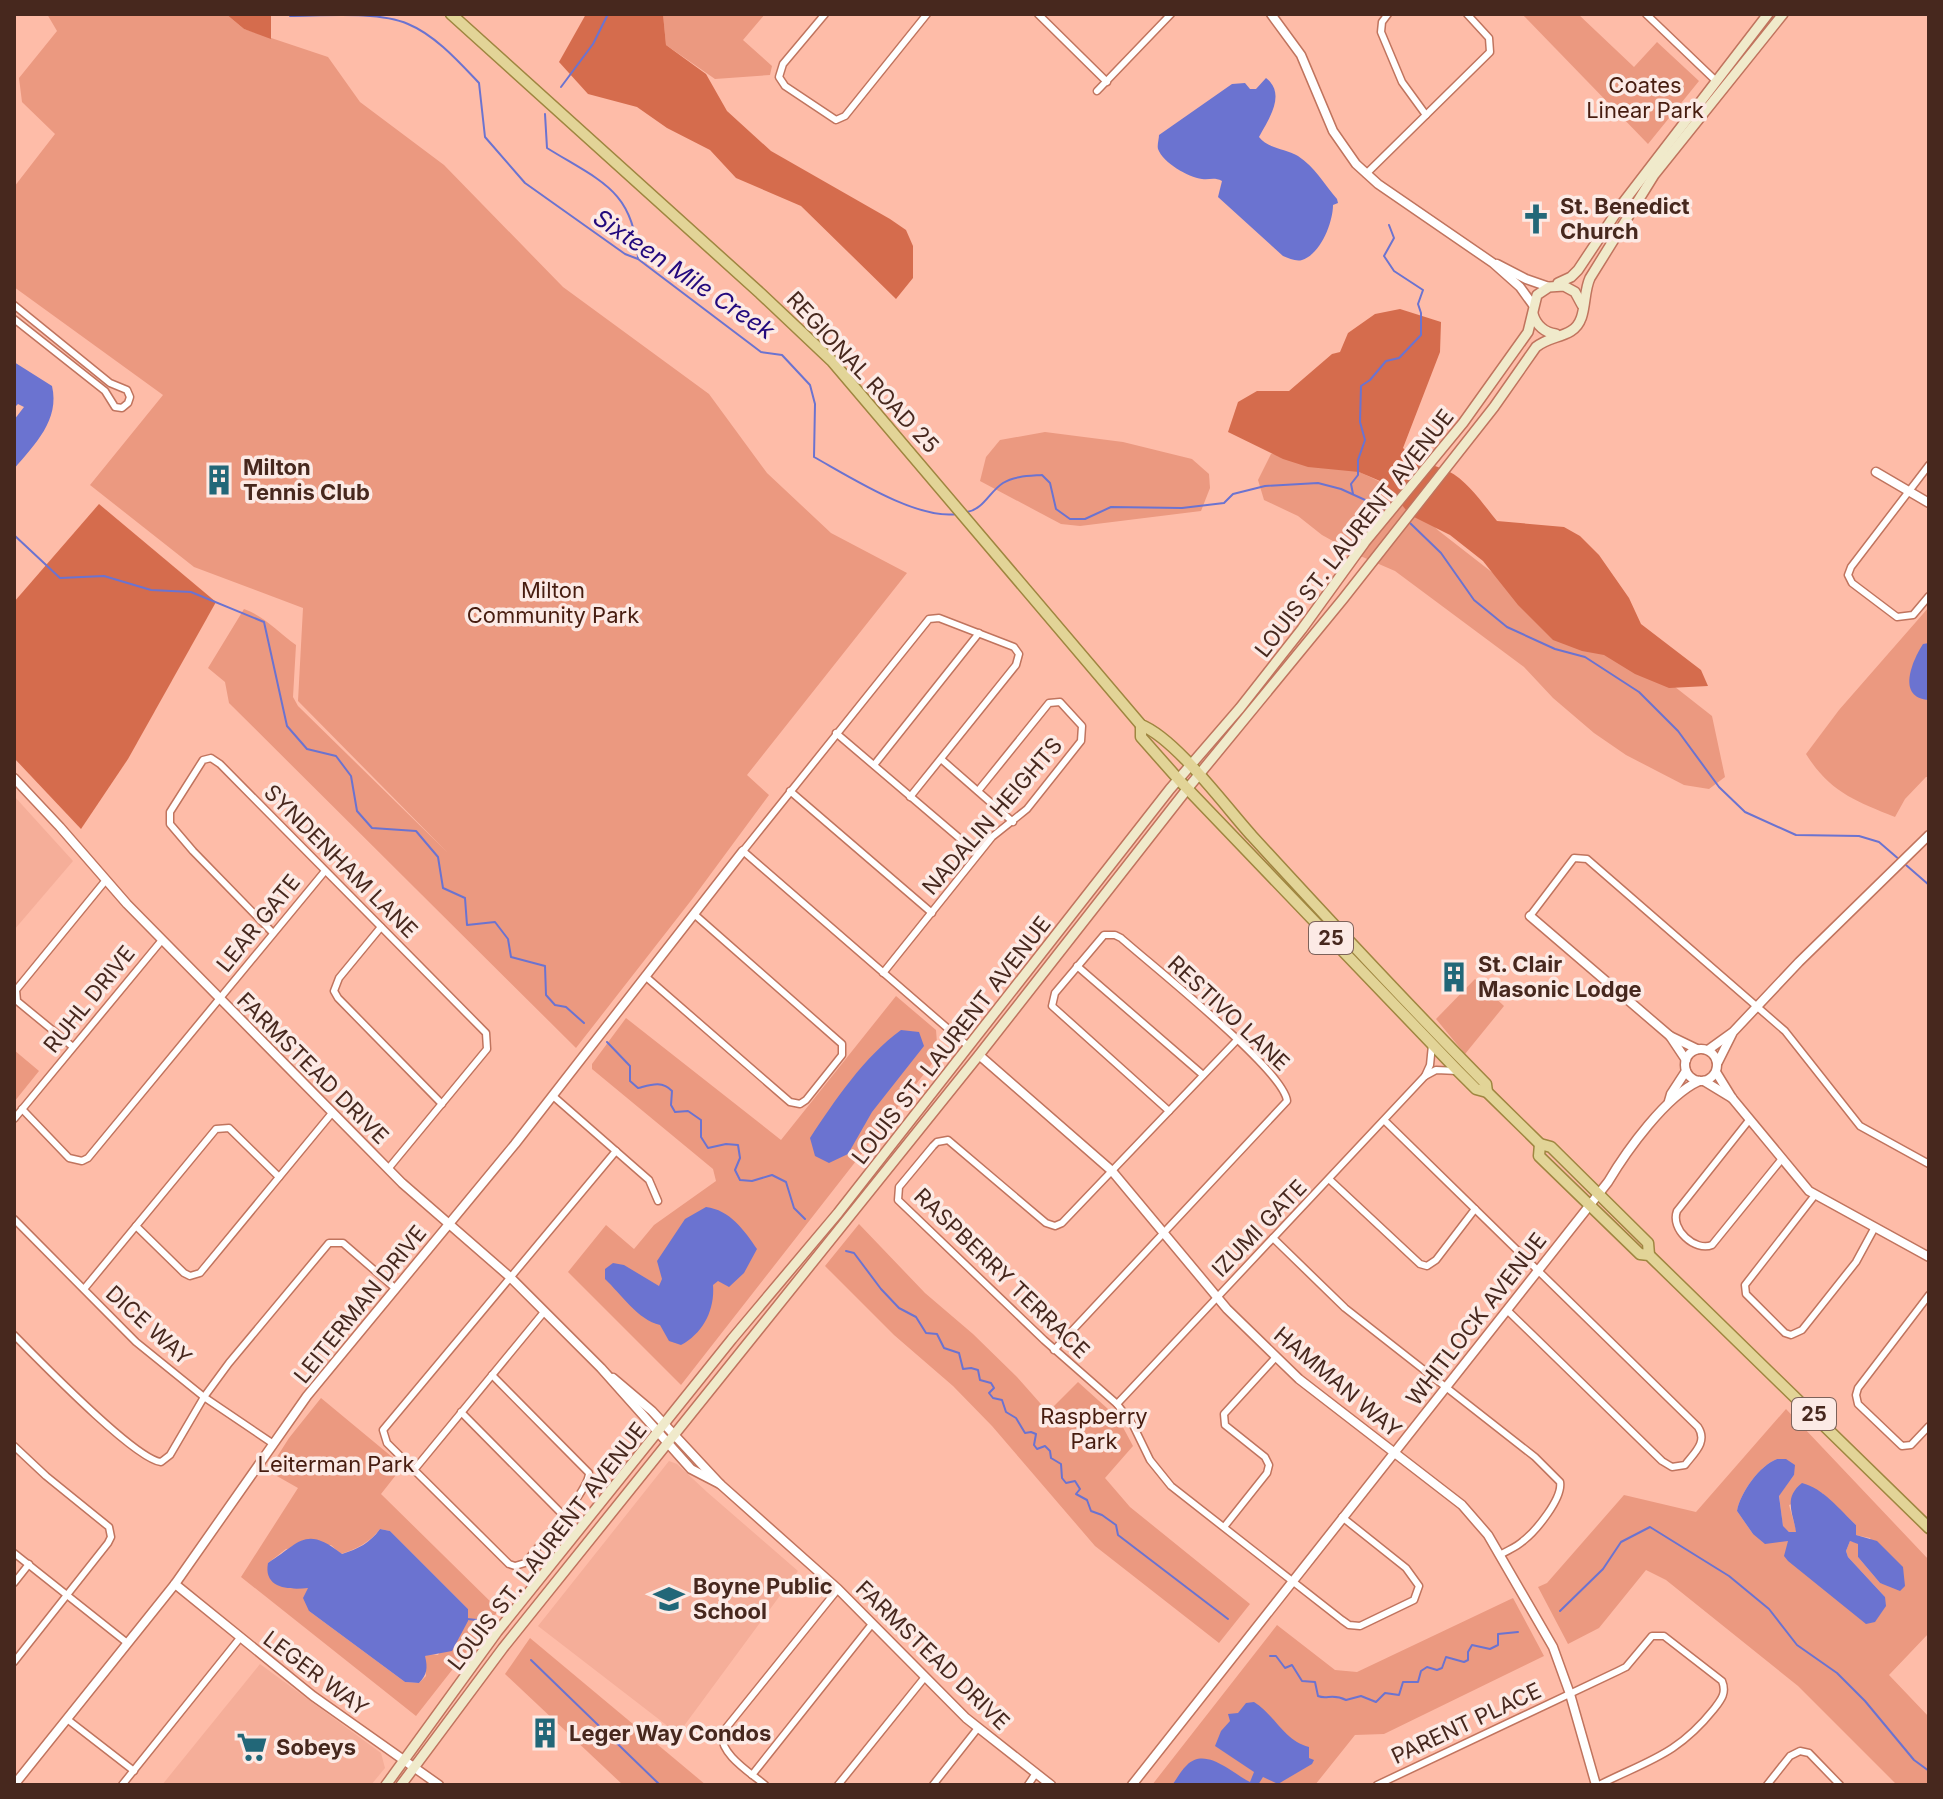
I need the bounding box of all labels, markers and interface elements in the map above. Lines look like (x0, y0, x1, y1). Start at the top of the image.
park label: Coates Linear Park (1586, 72, 1704, 123)
place label: St. Benedict Church (1560, 193, 1690, 244)
church icon: St. Benedict Church (1519, 202, 1553, 236)
water label: Sixteen Mile Creek (588, 203, 781, 346)
street label: REGIONAL ROAD 25 (781, 286, 945, 458)
street label: LOUIS ST. LAURENT AVENUE (1249, 404, 1459, 662)
place label: Milton Tennis Club (243, 454, 370, 505)
building icon: Milton Tennis Club (202, 463, 236, 497)
park label: Milton Community Park (467, 577, 639, 628)
street label: NADALIN HEIGHTS (917, 732, 1067, 900)
street label: SYNDENHAM LANE (259, 779, 423, 943)
street label: LEAR GATE (211, 869, 305, 977)
street label: LOUIS ST. LAURENT AVENUE (846, 911, 1056, 1169)
road number: 25 (1309, 922, 1353, 954)
street label: RUHL DRIVE (38, 940, 140, 1058)
street label: RESTIVO LANE (1163, 950, 1295, 1076)
place label: St. Clair Masonic Lodge (1478, 951, 1642, 1002)
building icon: St. Clair Masonic Lodge (1437, 960, 1471, 994)
street label: FARMSTEAD DRIVE (232, 987, 394, 1149)
street label: IZUMI GATE (1206, 1174, 1312, 1282)
street label: RASPBERRY TERRACE (909, 1183, 1095, 1363)
street label: LEITERMAN DRIVE (288, 1220, 432, 1388)
street label: WHITLOCK AVENUE (1400, 1227, 1552, 1411)
street label: DICE WAY (101, 1280, 197, 1370)
street label: HAMMAN WAY (1269, 1321, 1407, 1443)
road number: 25 (1792, 1398, 1836, 1430)
park label: Raspberry Park (1040, 1403, 1148, 1454)
street label: LOUIS ST. LAURENT AVENUE (442, 1417, 652, 1675)
park label: Leiterman Park (258, 1451, 414, 1477)
place label: Boyne Public School (693, 1573, 833, 1624)
street label: FARMSTEAD DRIVE (851, 1575, 1015, 1735)
school or university icon: Boyne Public School (652, 1582, 686, 1616)
street label: LEGER WAY (258, 1625, 374, 1721)
street label: PARENT PLACE (1387, 1677, 1545, 1769)
building icon: Leger Way Condos (528, 1716, 562, 1750)
place label: Leger Way Condos (569, 1720, 771, 1746)
supermarket icon: Sobeys (235, 1730, 269, 1764)
place label: Sobeys (276, 1734, 356, 1760)

